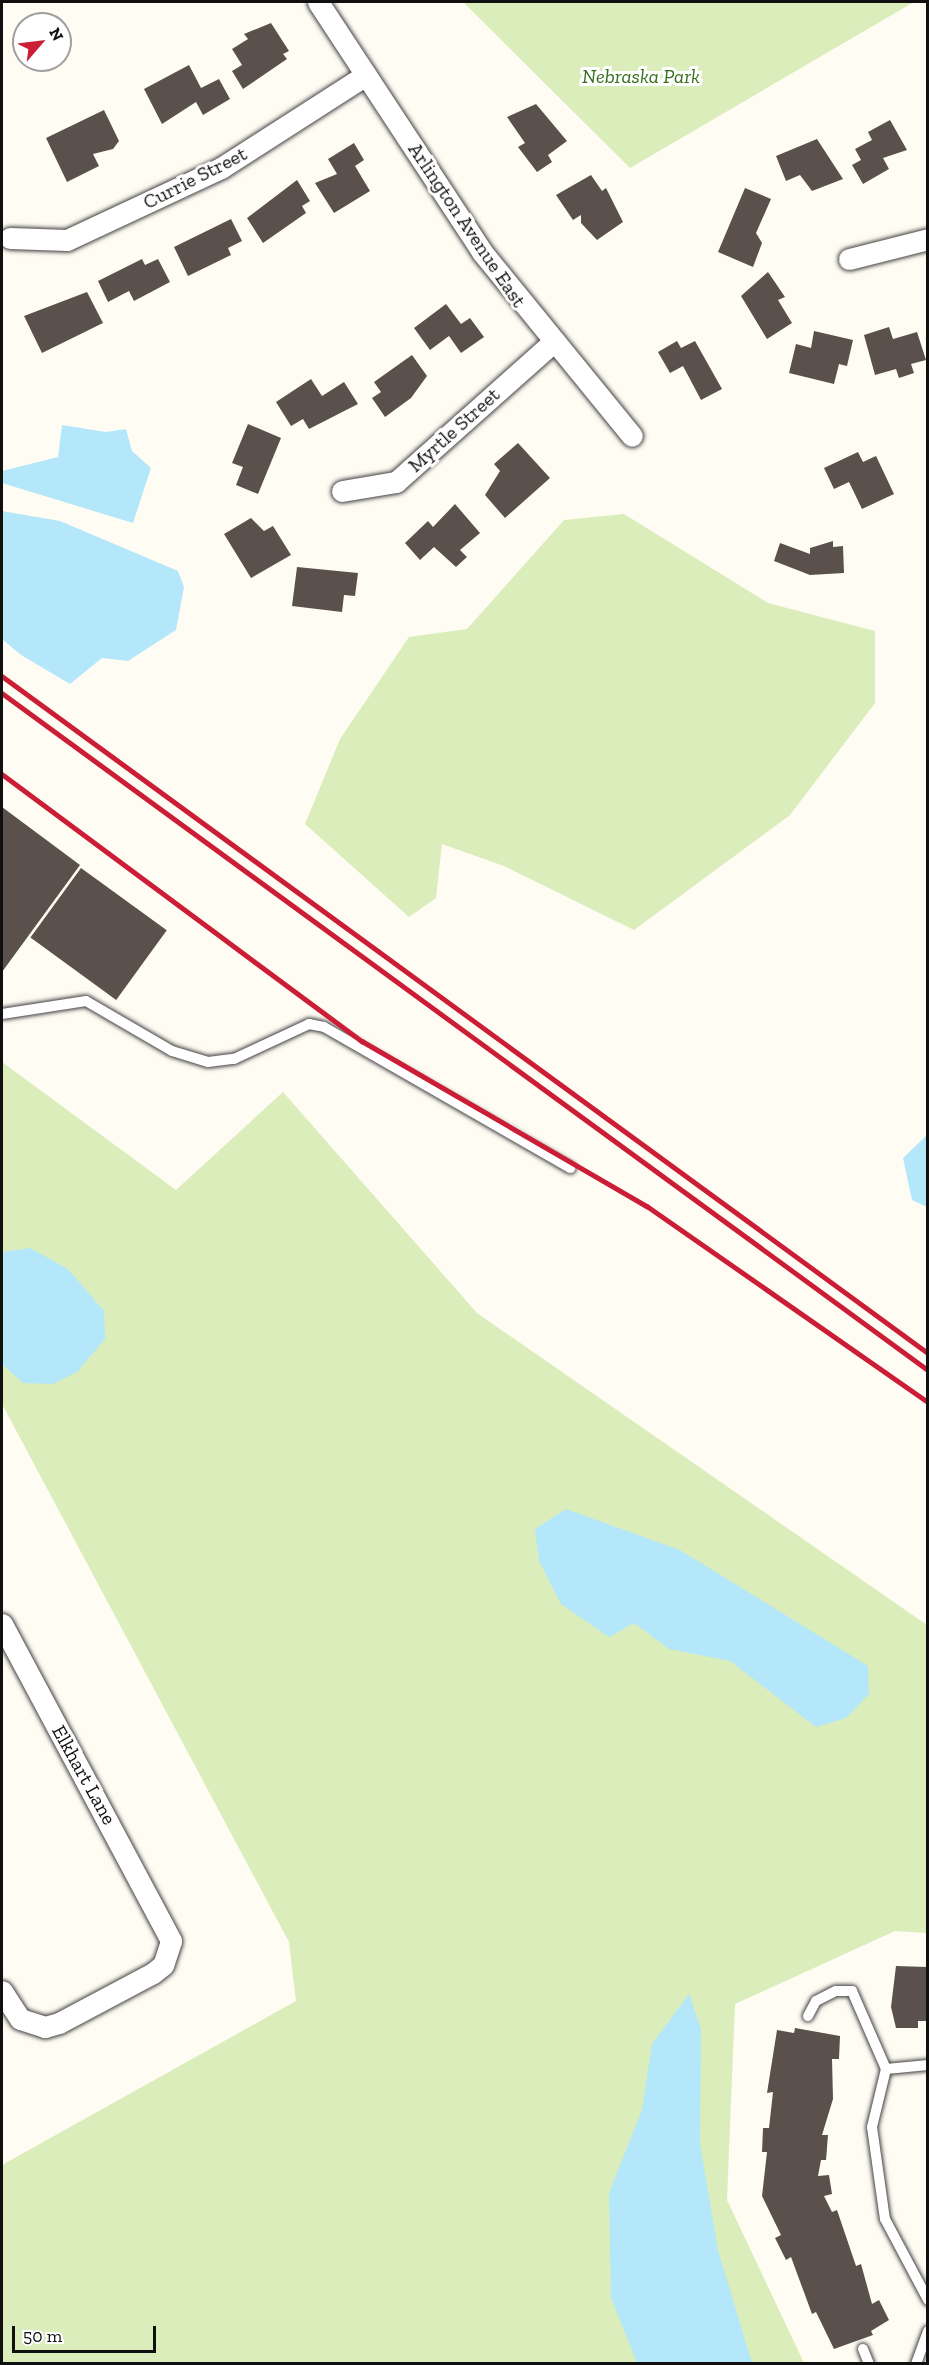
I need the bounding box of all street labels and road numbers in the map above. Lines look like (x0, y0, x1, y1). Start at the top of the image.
street label: Arlington Avenue East (403, 138, 531, 312)
street label: Currie Street (139, 142, 251, 214)
street label: Myrtle Street (403, 383, 505, 477)
street label: Elkhart Lane (47, 1721, 121, 1829)

